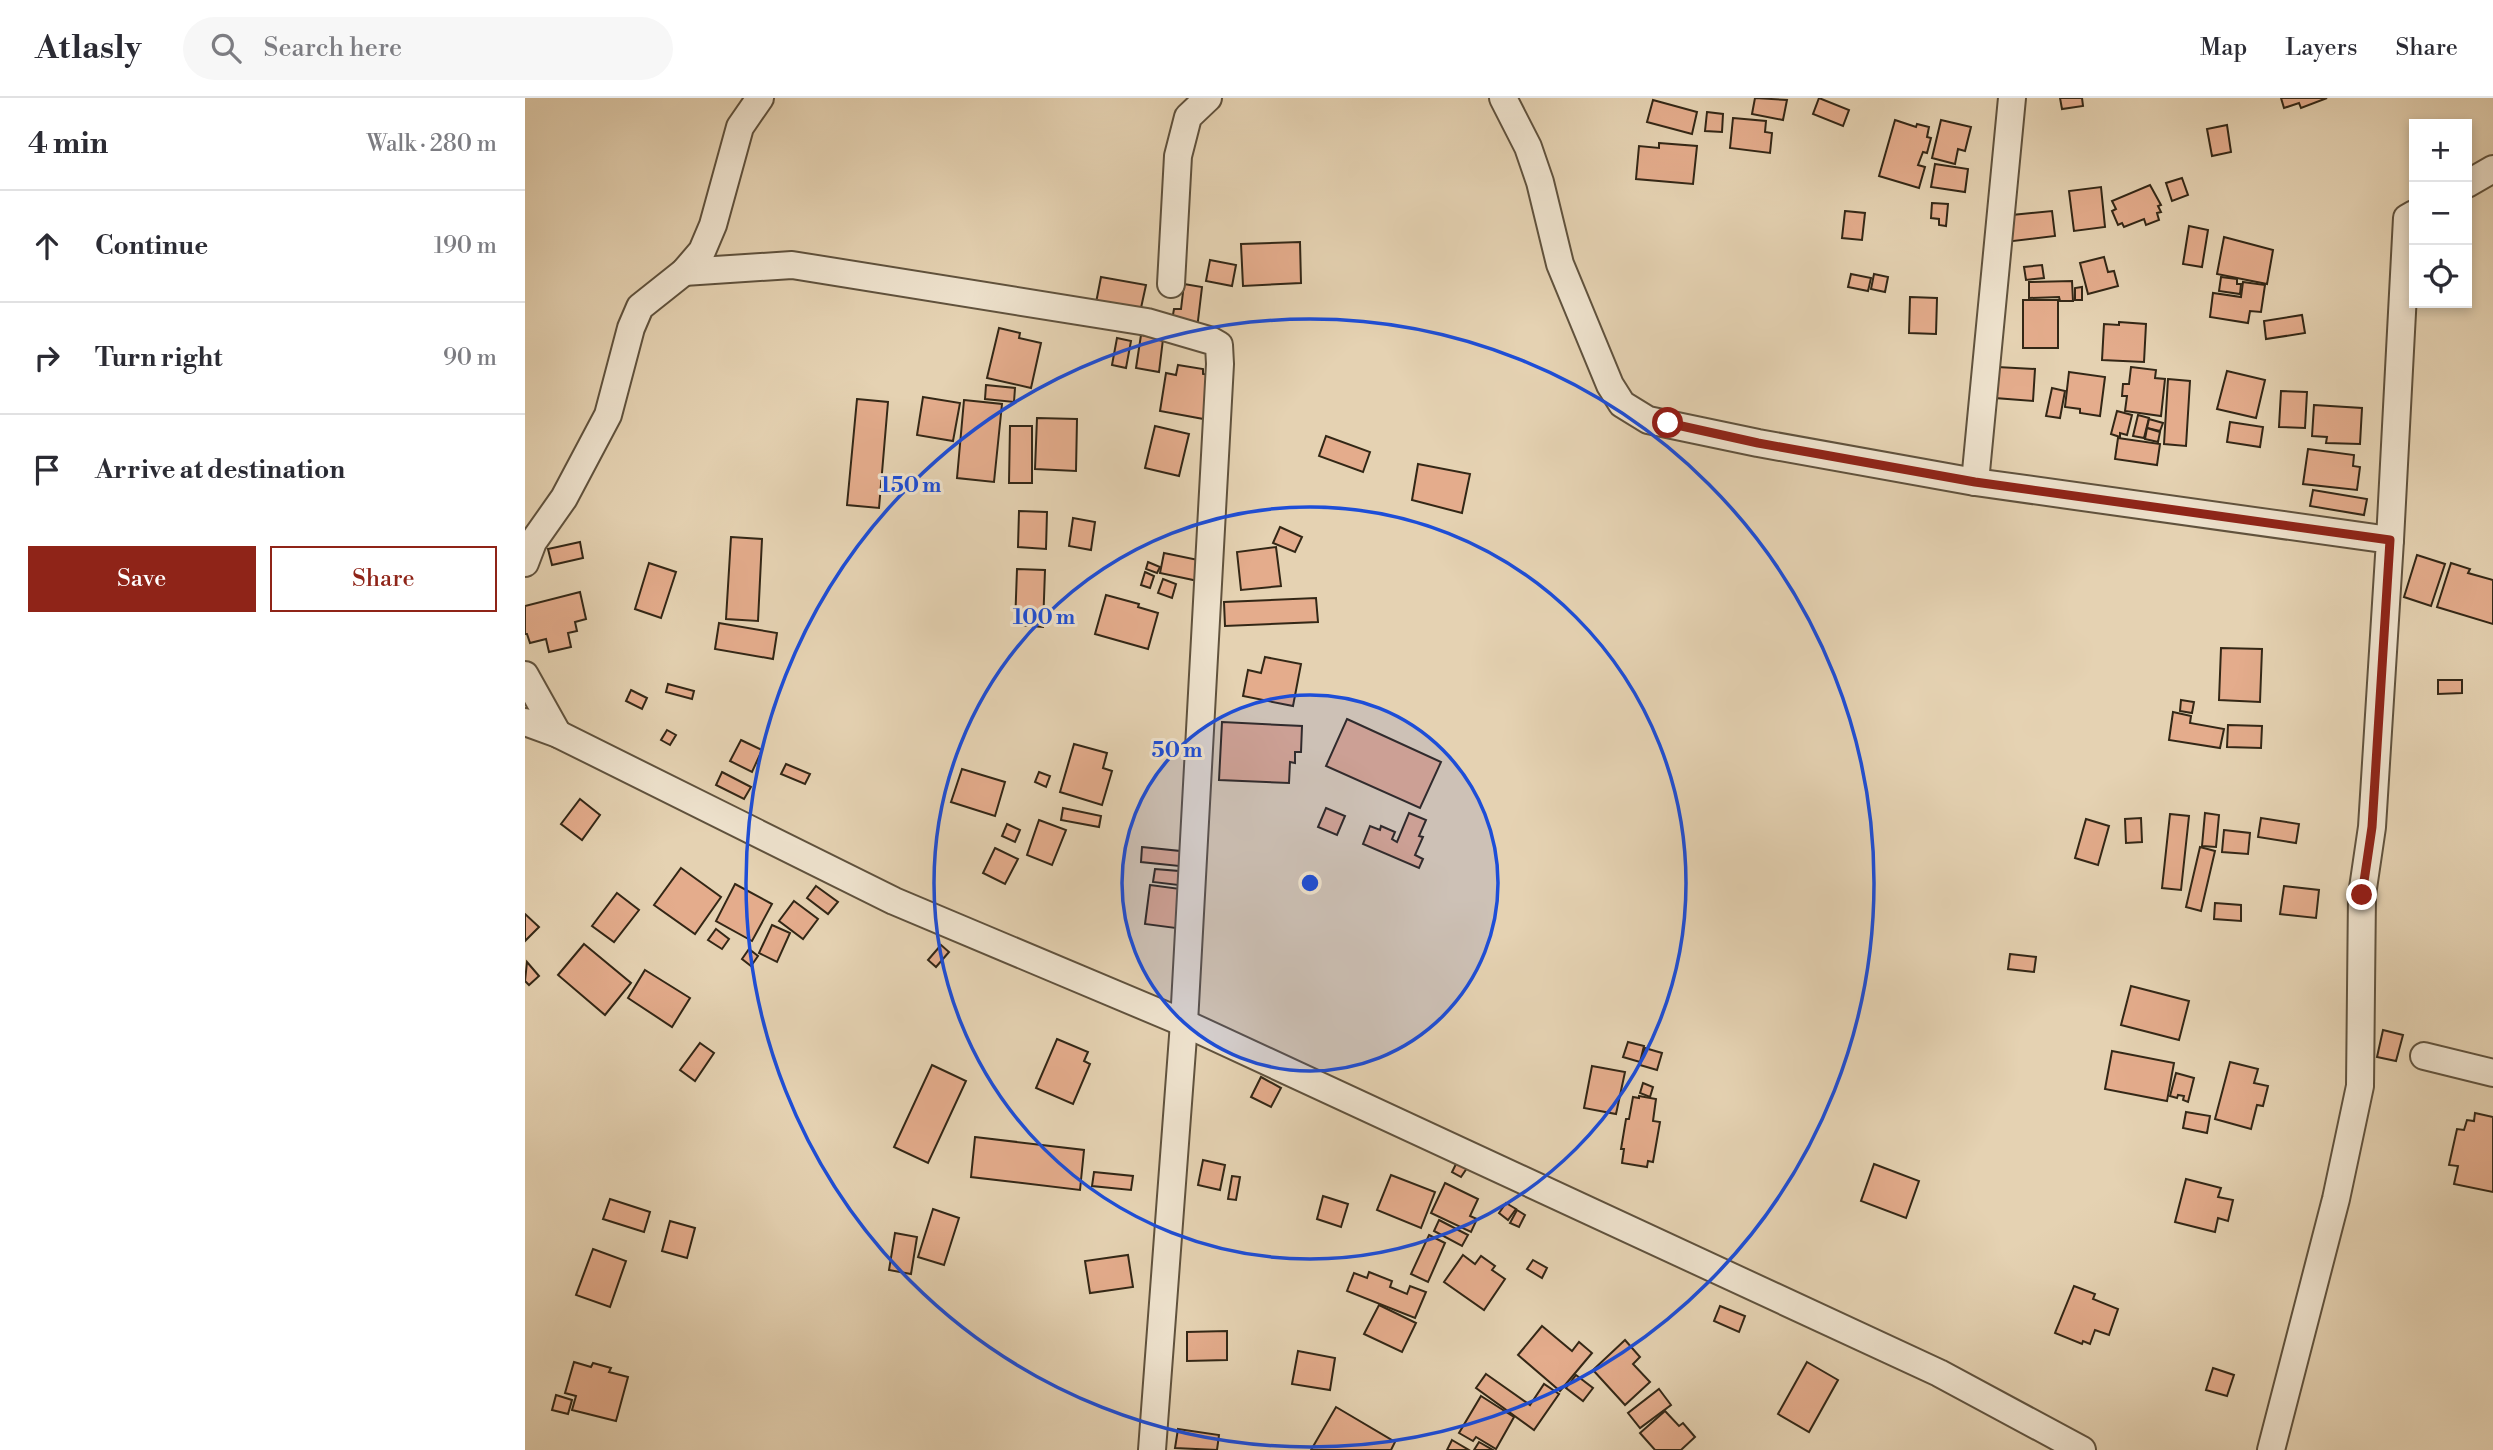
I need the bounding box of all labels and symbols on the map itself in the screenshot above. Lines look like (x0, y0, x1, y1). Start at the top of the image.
route start (1652, 407, 1683, 438)
text: 150 m (881, 473, 941, 499)
text: 100 m (1013, 605, 1075, 631)
text: 50 m (1152, 738, 1202, 764)
centre of rings (1298, 871, 1322, 895)
route end (2346, 879, 2377, 910)

